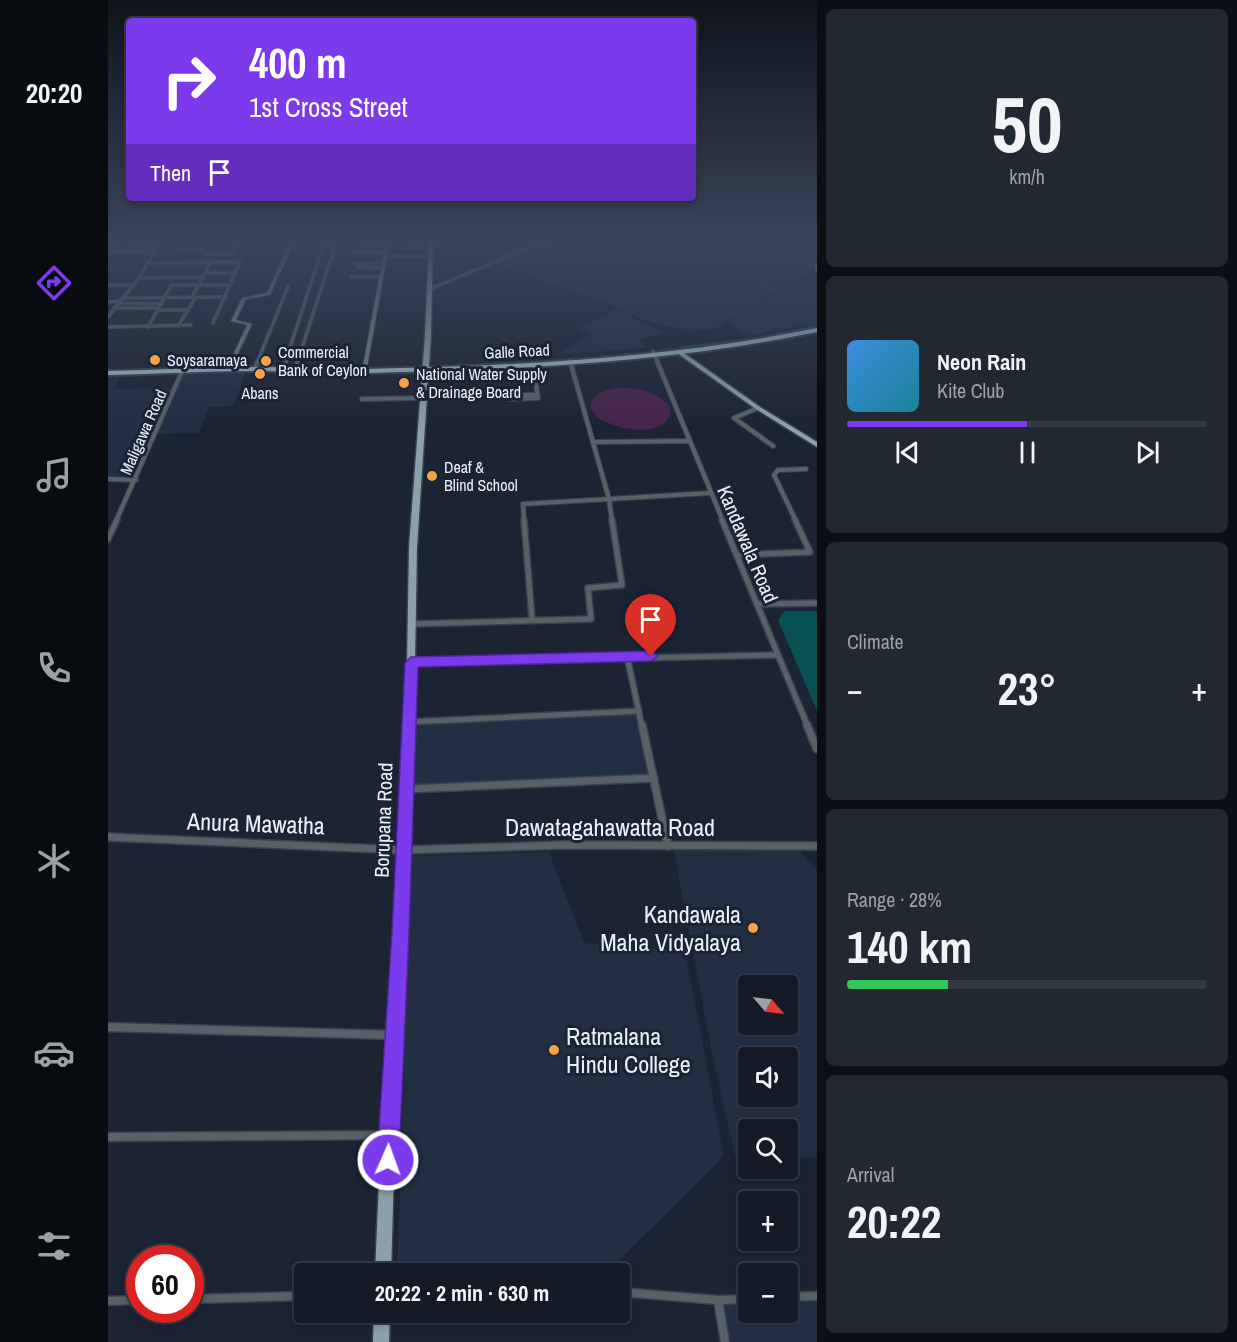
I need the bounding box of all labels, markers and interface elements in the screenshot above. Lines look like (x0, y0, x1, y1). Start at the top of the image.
text: 400 m (249, 35, 347, 91)
icon: right (150, 42, 228, 120)
text: 50 (991, 71, 1063, 176)
text: 20:20 (26, 75, 82, 111)
text: 1st Cross Street (249, 89, 408, 125)
icon: arrive (203, 156, 236, 189)
text: Then (150, 158, 191, 188)
text: km/h (1009, 163, 1045, 190)
icon: directions (33, 262, 75, 304)
street label: Galle Road (484, 338, 550, 364)
place label: Commercial Bank of Ceylon (278, 341, 367, 381)
text: Neon Rain (937, 347, 1026, 377)
place label: Soysaramaya (167, 349, 248, 371)
marker: Soysaramaya (148, 353, 162, 367)
marker: Commercial Bank of Ceylon (259, 354, 273, 368)
place label: National Water Supply & Drainage Board (416, 363, 547, 403)
marker: Abans (253, 367, 267, 381)
marker: National Water Supply & Drainage Board (397, 376, 411, 390)
text: Kite Club (937, 377, 1004, 404)
place label: Abans (240, 382, 279, 404)
street label: Maligawa Road (114, 386, 172, 478)
icon: previous (891, 436, 924, 469)
icon: pause (1011, 436, 1044, 469)
icon: next (1131, 436, 1164, 469)
icon: music (33, 454, 75, 496)
place label: Deaf & Blind School (444, 456, 518, 496)
marker: Deaf & Blind School (425, 469, 439, 483)
street label: Kandawala Road (711, 481, 785, 607)
pin (625, 594, 676, 656)
icon: arrive (634, 603, 667, 636)
text: Climate (847, 628, 904, 655)
icon: phone (33, 647, 75, 689)
text: 23° (997, 658, 1057, 719)
text: − (847, 667, 863, 711)
text: + (1191, 667, 1207, 711)
street label: Borupana Road (368, 762, 398, 878)
street label: Anura Mawatha (186, 805, 325, 841)
street label: Dawatagahawatta Road (505, 811, 715, 843)
icon: climate (33, 840, 75, 882)
text: Range · 28% (847, 886, 942, 913)
place label: Kandawala Maha Vidyalaya (600, 898, 741, 958)
text: 140 km (847, 916, 972, 977)
marker: Kandawala Maha Vidyalaya (746, 921, 760, 935)
north arrow (738, 975, 798, 1035)
map controls (738, 975, 798, 1323)
place label: Ratmalana Hindu College (566, 1020, 691, 1080)
icon: car (33, 1032, 75, 1074)
marker: Ratmalana Hindu College (547, 1043, 561, 1057)
button: sound (738, 1047, 798, 1107)
button: search (738, 1119, 798, 1179)
position arrow (356, 1128, 420, 1192)
text: Arrival (847, 1161, 894, 1188)
button: + (738, 1191, 798, 1251)
text: 20:22 (847, 1191, 941, 1252)
icon: filters (33, 1225, 75, 1267)
speed limit sign: 60 (126, 1245, 204, 1323)
button: − (738, 1263, 798, 1323)
text: 20:22 · 2 min · 630 m (375, 1278, 549, 1308)

